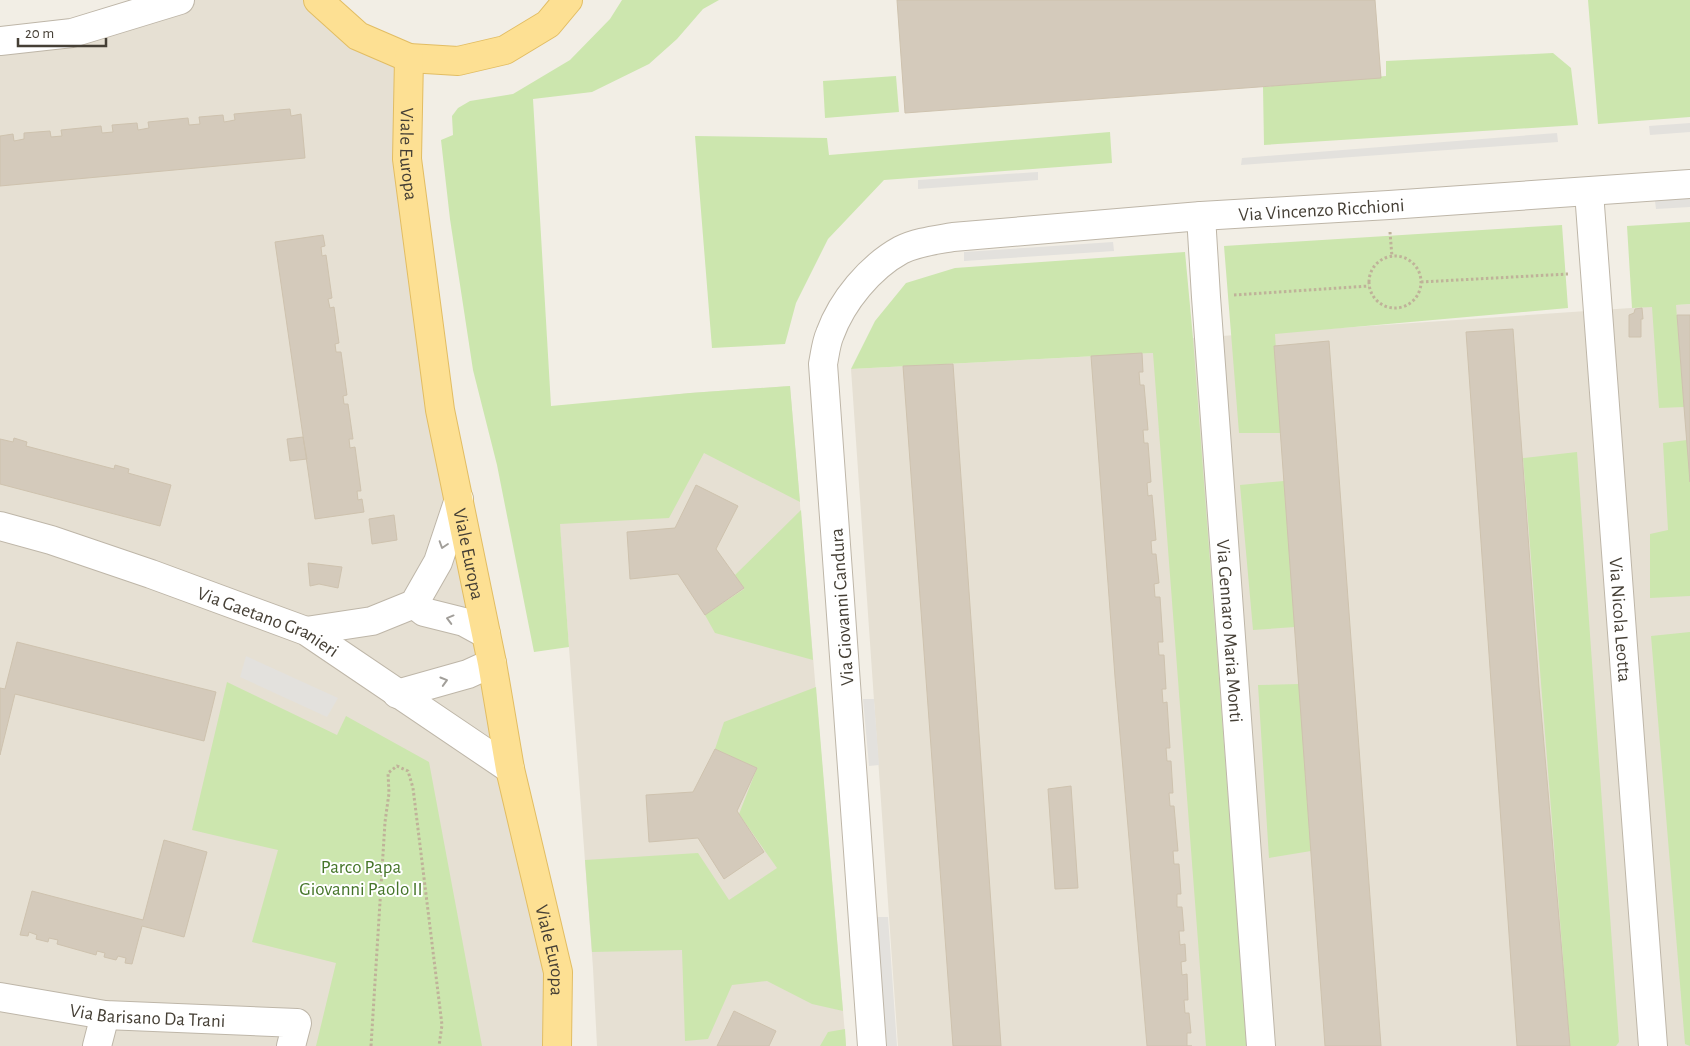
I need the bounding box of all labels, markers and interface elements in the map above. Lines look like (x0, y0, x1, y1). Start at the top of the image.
scale bar (18, 15, 105, 47)
text: 20 m (25, 26, 54, 41)
street label: Viale Europa (396, 107, 420, 202)
street label: Via Vincenzo Ricchioni (1238, 196, 1405, 225)
street label: Viale Europa (449, 507, 487, 602)
street label: Via Giovanni Candura (827, 527, 857, 686)
street label: Via Gennaro Maria Monti (1213, 539, 1245, 724)
one-way arrow (439, 540, 449, 548)
street label: Via Nicola Leotta (1605, 557, 1634, 683)
street label: Via Gaetano Granieri (194, 584, 342, 661)
one-way arrow (447, 614, 455, 624)
one-way arrow (440, 676, 448, 686)
park label: Parco Papa Giovanni Paolo II (299, 858, 423, 899)
street label: Viale Europa (531, 903, 566, 996)
street label: Via Barisano Da Trani (68, 1001, 226, 1031)

